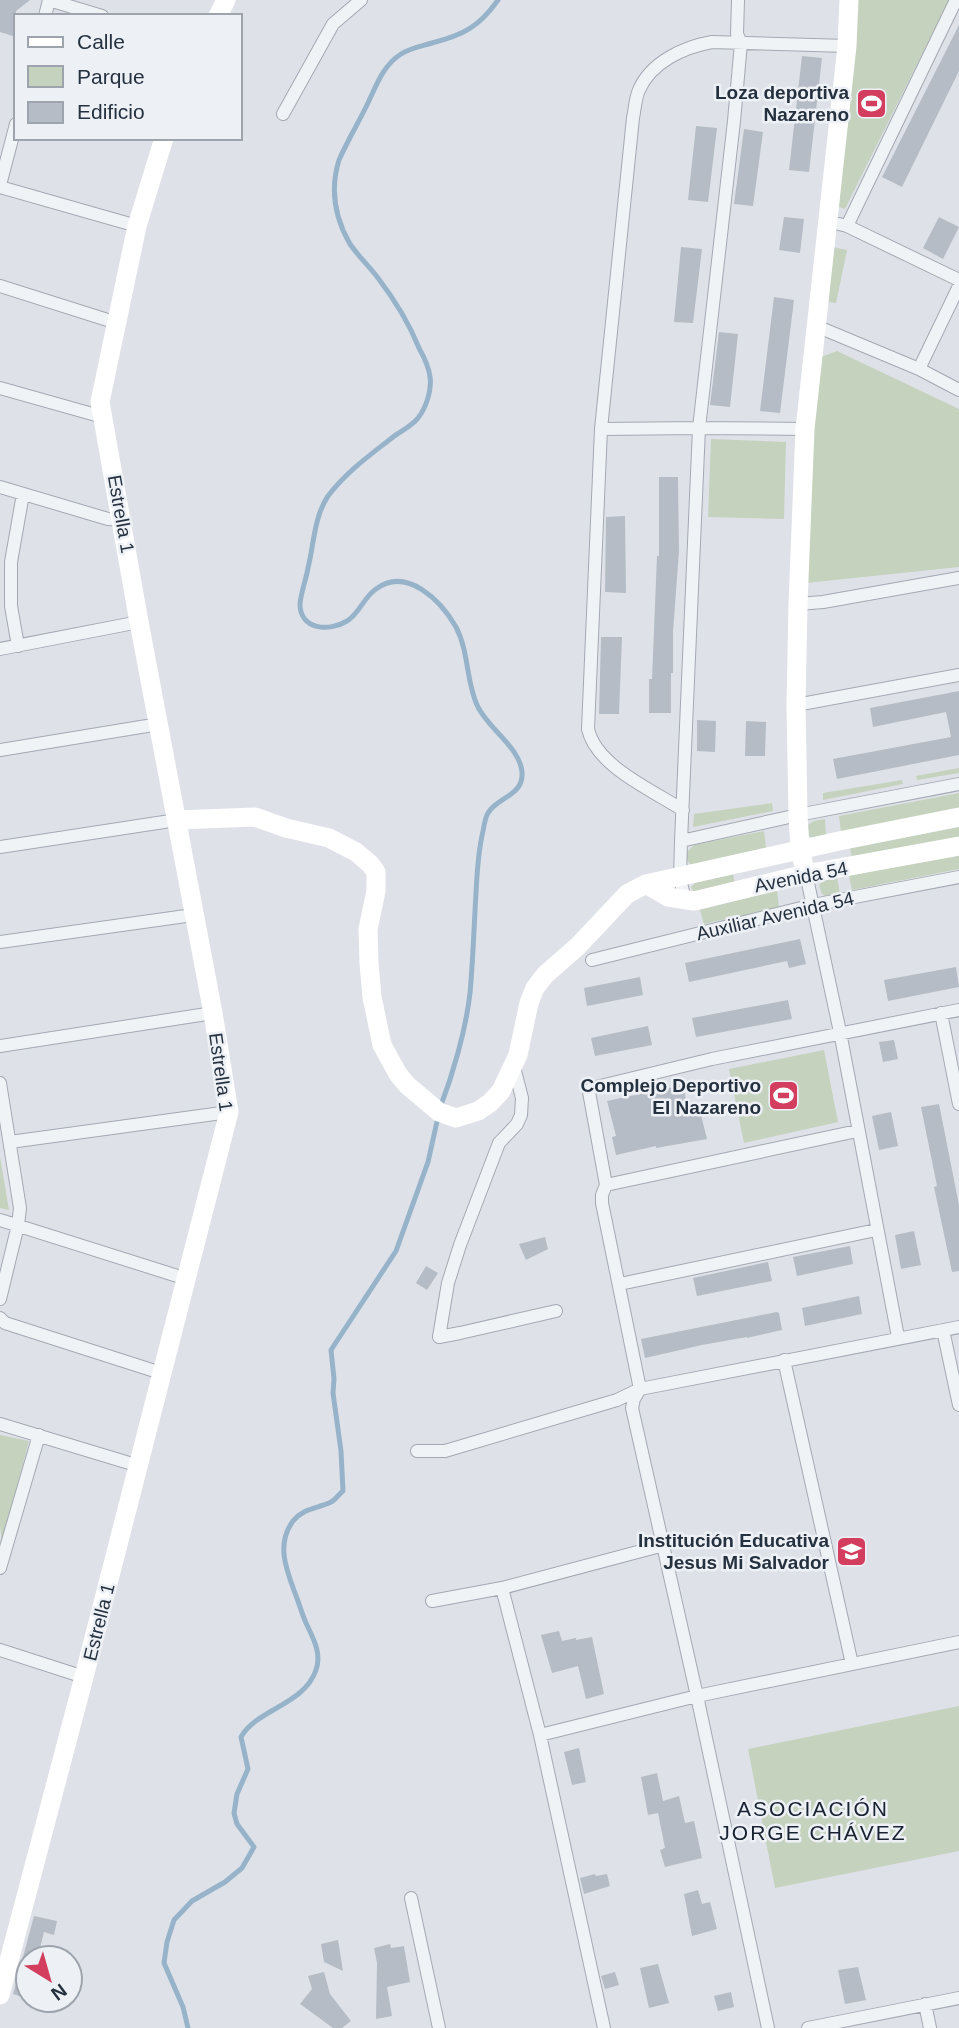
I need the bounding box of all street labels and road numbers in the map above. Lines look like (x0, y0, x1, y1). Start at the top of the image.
street label: Estrella 1 (104, 473, 138, 555)
street label: Avenida 54 (752, 858, 850, 896)
street label: Auxiliar Avenida 54 (694, 888, 856, 944)
street label: Estrella 1 (205, 1031, 237, 1113)
street label: Estrella 1 (79, 1581, 119, 1663)

